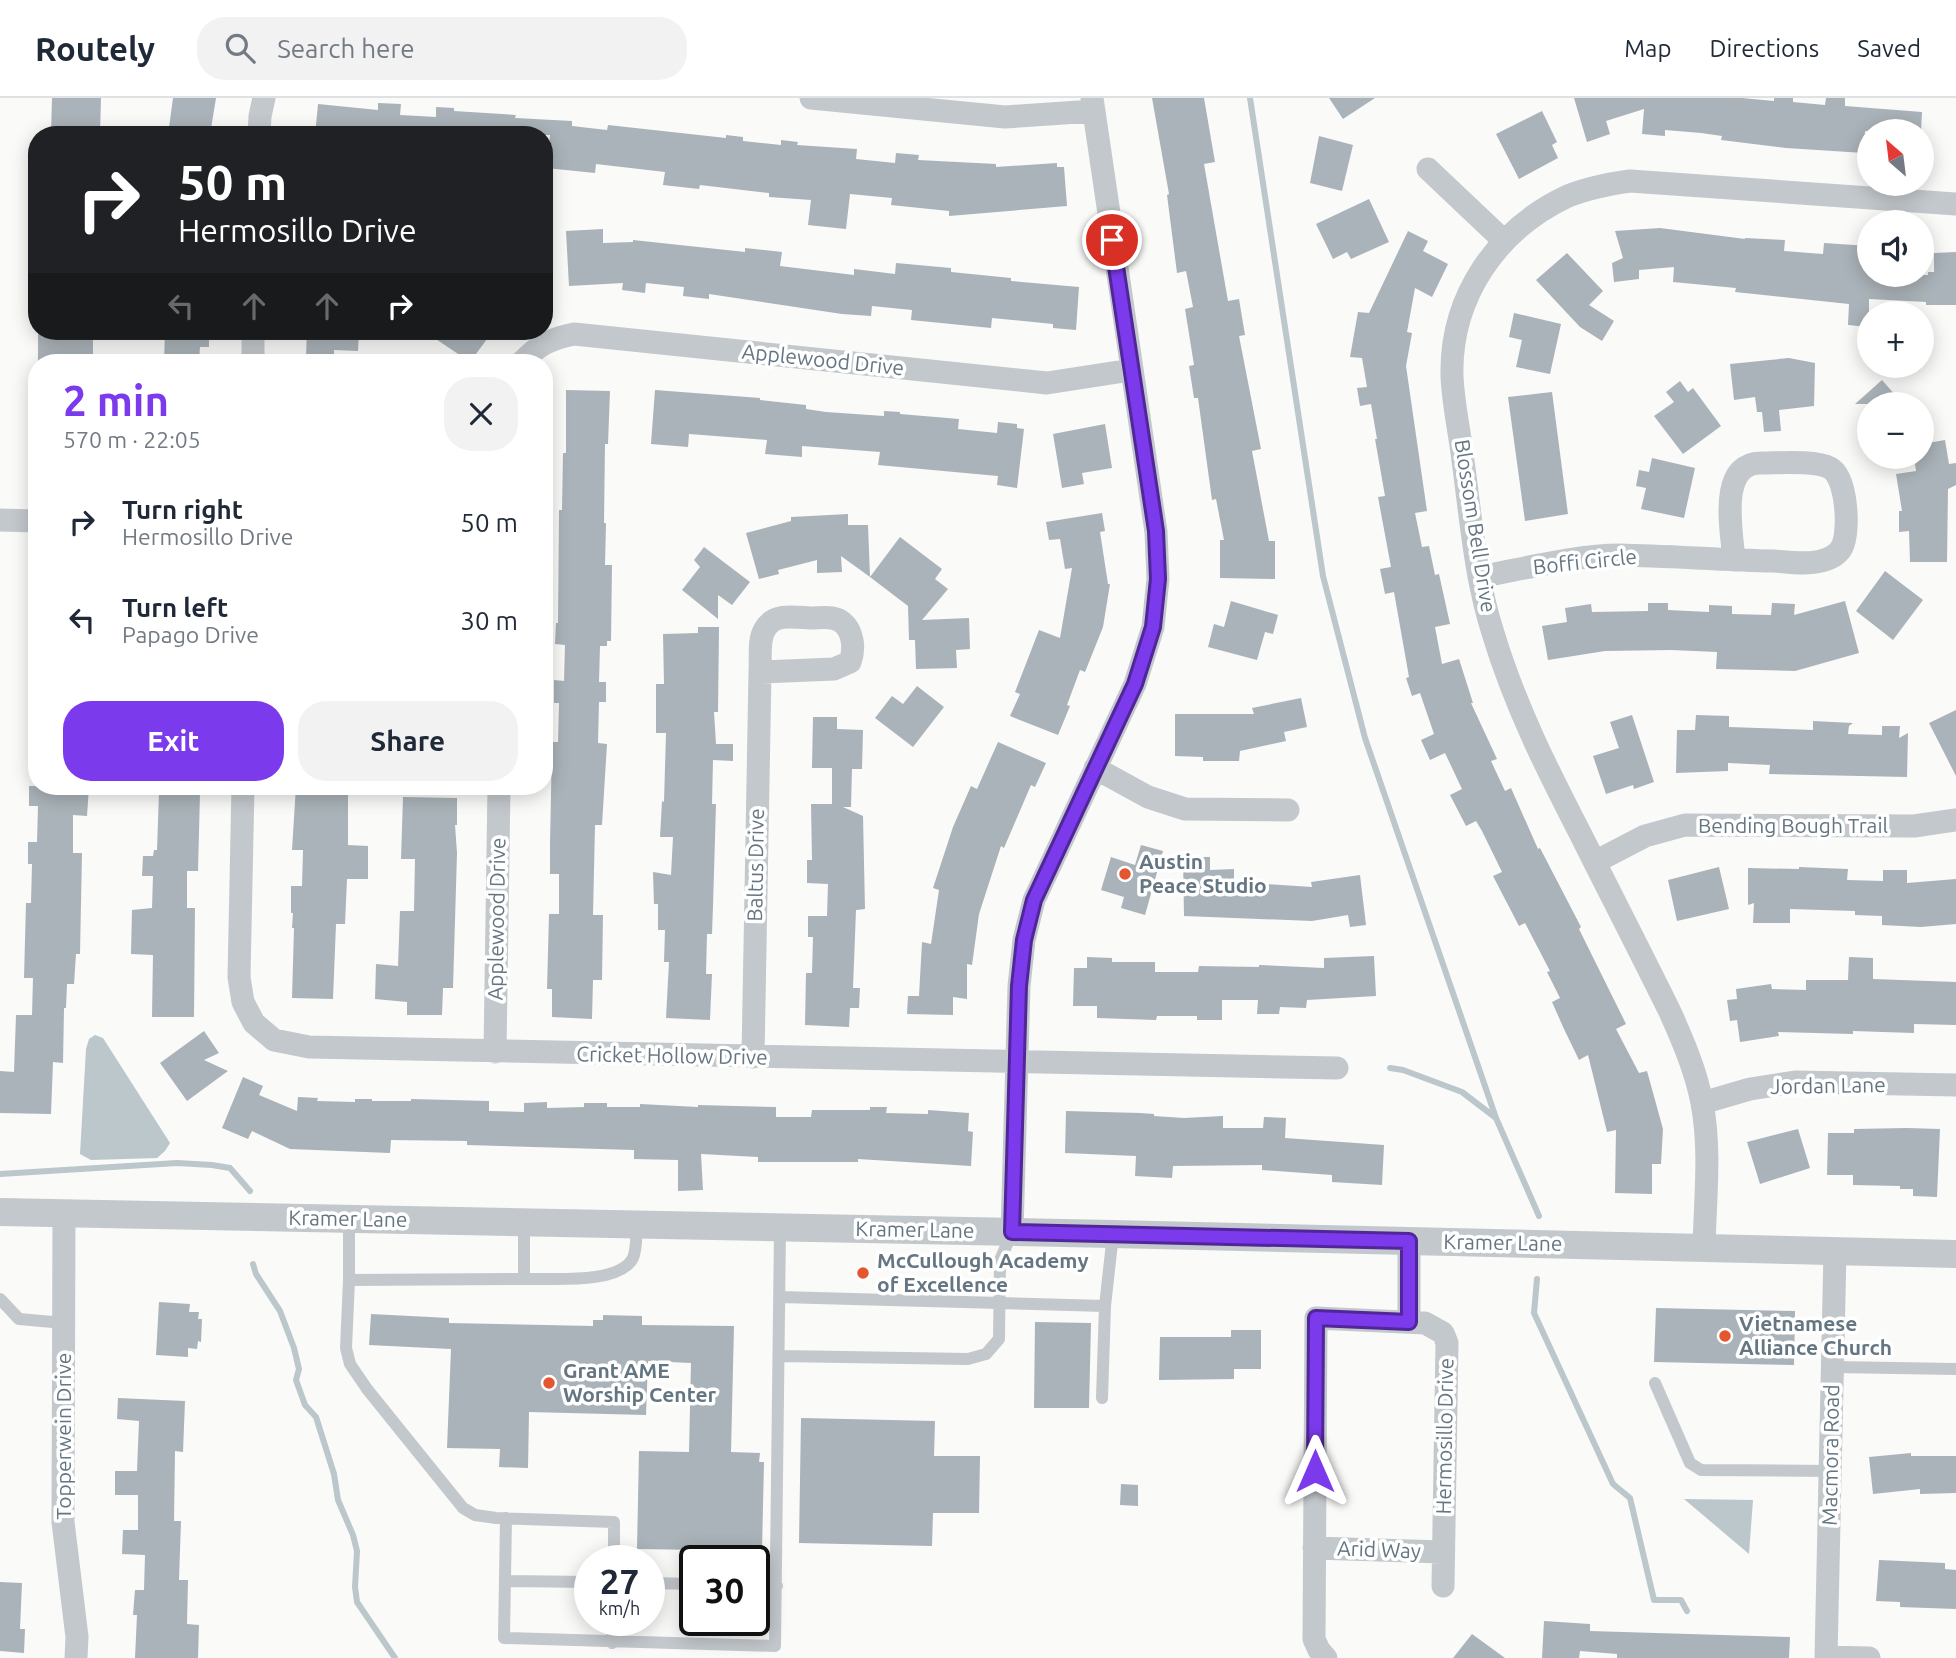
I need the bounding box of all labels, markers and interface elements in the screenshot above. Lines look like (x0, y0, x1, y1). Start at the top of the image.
search box (197, 17, 687, 80)
icon: search (221, 29, 259, 67)
text: Routely (35, 30, 155, 67)
text: Search here (277, 34, 415, 63)
text: Map (1624, 35, 1671, 62)
text: Directions (1709, 35, 1819, 62)
text: Saved (1857, 35, 1921, 62)
north arrow (1857, 119, 1934, 196)
map controls (1857, 119, 1934, 469)
icon: right (63, 154, 154, 245)
text: 50 m (178, 154, 287, 209)
pin (1082, 210, 1142, 270)
button: sound (1857, 210, 1934, 287)
text: Hermosillo Drive (178, 212, 417, 248)
icon: arrive (1093, 221, 1131, 259)
icon: left (162, 287, 200, 325)
icon: ahead (235, 287, 273, 325)
icon: ahead (308, 287, 346, 325)
icon: right (381, 287, 419, 325)
button: + (1857, 301, 1934, 378)
street label: Applewood Drive (741, 339, 905, 379)
text: 2 min (63, 377, 169, 424)
button: close (444, 377, 518, 451)
button: − (1857, 392, 1934, 469)
text: 570 m · 22:05 (63, 427, 201, 452)
street label: Blossom Bell Drive (1450, 438, 1502, 614)
text: Turn right (122, 495, 243, 524)
icon: right (63, 503, 101, 541)
text: 50 m (460, 508, 518, 537)
text: Hermosillo Drive (122, 524, 293, 549)
street label: Boffi Circle (1532, 544, 1638, 578)
text: Turn left (122, 593, 228, 622)
icon: left (63, 601, 101, 639)
text: 30 m (460, 606, 518, 635)
text: Papago Drive (122, 622, 259, 647)
button: Exit (63, 701, 284, 781)
button: Share (298, 701, 518, 781)
street label: Baltus Drive (742, 808, 768, 922)
street label: Bending Bough Trail (1698, 813, 1888, 837)
street label: Applewood Drive (483, 837, 509, 1001)
place label: Austin Peace Studio (1139, 849, 1267, 897)
marker: Austin Peace Studio (1117, 866, 1133, 882)
street label: Cricket Hollow Drive (576, 1041, 768, 1069)
street label: Jordan Lane (1770, 1072, 1886, 1098)
street label: Kramer Lane (288, 1205, 408, 1231)
street label: Kramer Lane (855, 1216, 975, 1242)
street label: Kramer Lane (1443, 1229, 1563, 1255)
place label: McCullough Academy of Excellence (877, 1248, 1089, 1296)
marker: McCullough Academy of Excellence (855, 1265, 871, 1281)
place label: Vietnamese Alliance Church (1739, 1311, 1892, 1359)
marker: Vietnamese Alliance Church (1717, 1328, 1733, 1344)
street label: Topperwein Drive (51, 1353, 75, 1519)
place label: Grant AME Worship Center (563, 1358, 716, 1406)
street label: Hermosillo Drive (1431, 1358, 1457, 1514)
marker: Grant AME Worship Center (541, 1375, 557, 1391)
street label: Macmora Road (1817, 1384, 1843, 1526)
position arrow (1278, 1434, 1352, 1508)
street label: Arid Way (1337, 1536, 1421, 1562)
speed limit sign: 30 (679, 1545, 770, 1636)
text: 27 (600, 1561, 639, 1601)
text: km/h (599, 1598, 640, 1618)

